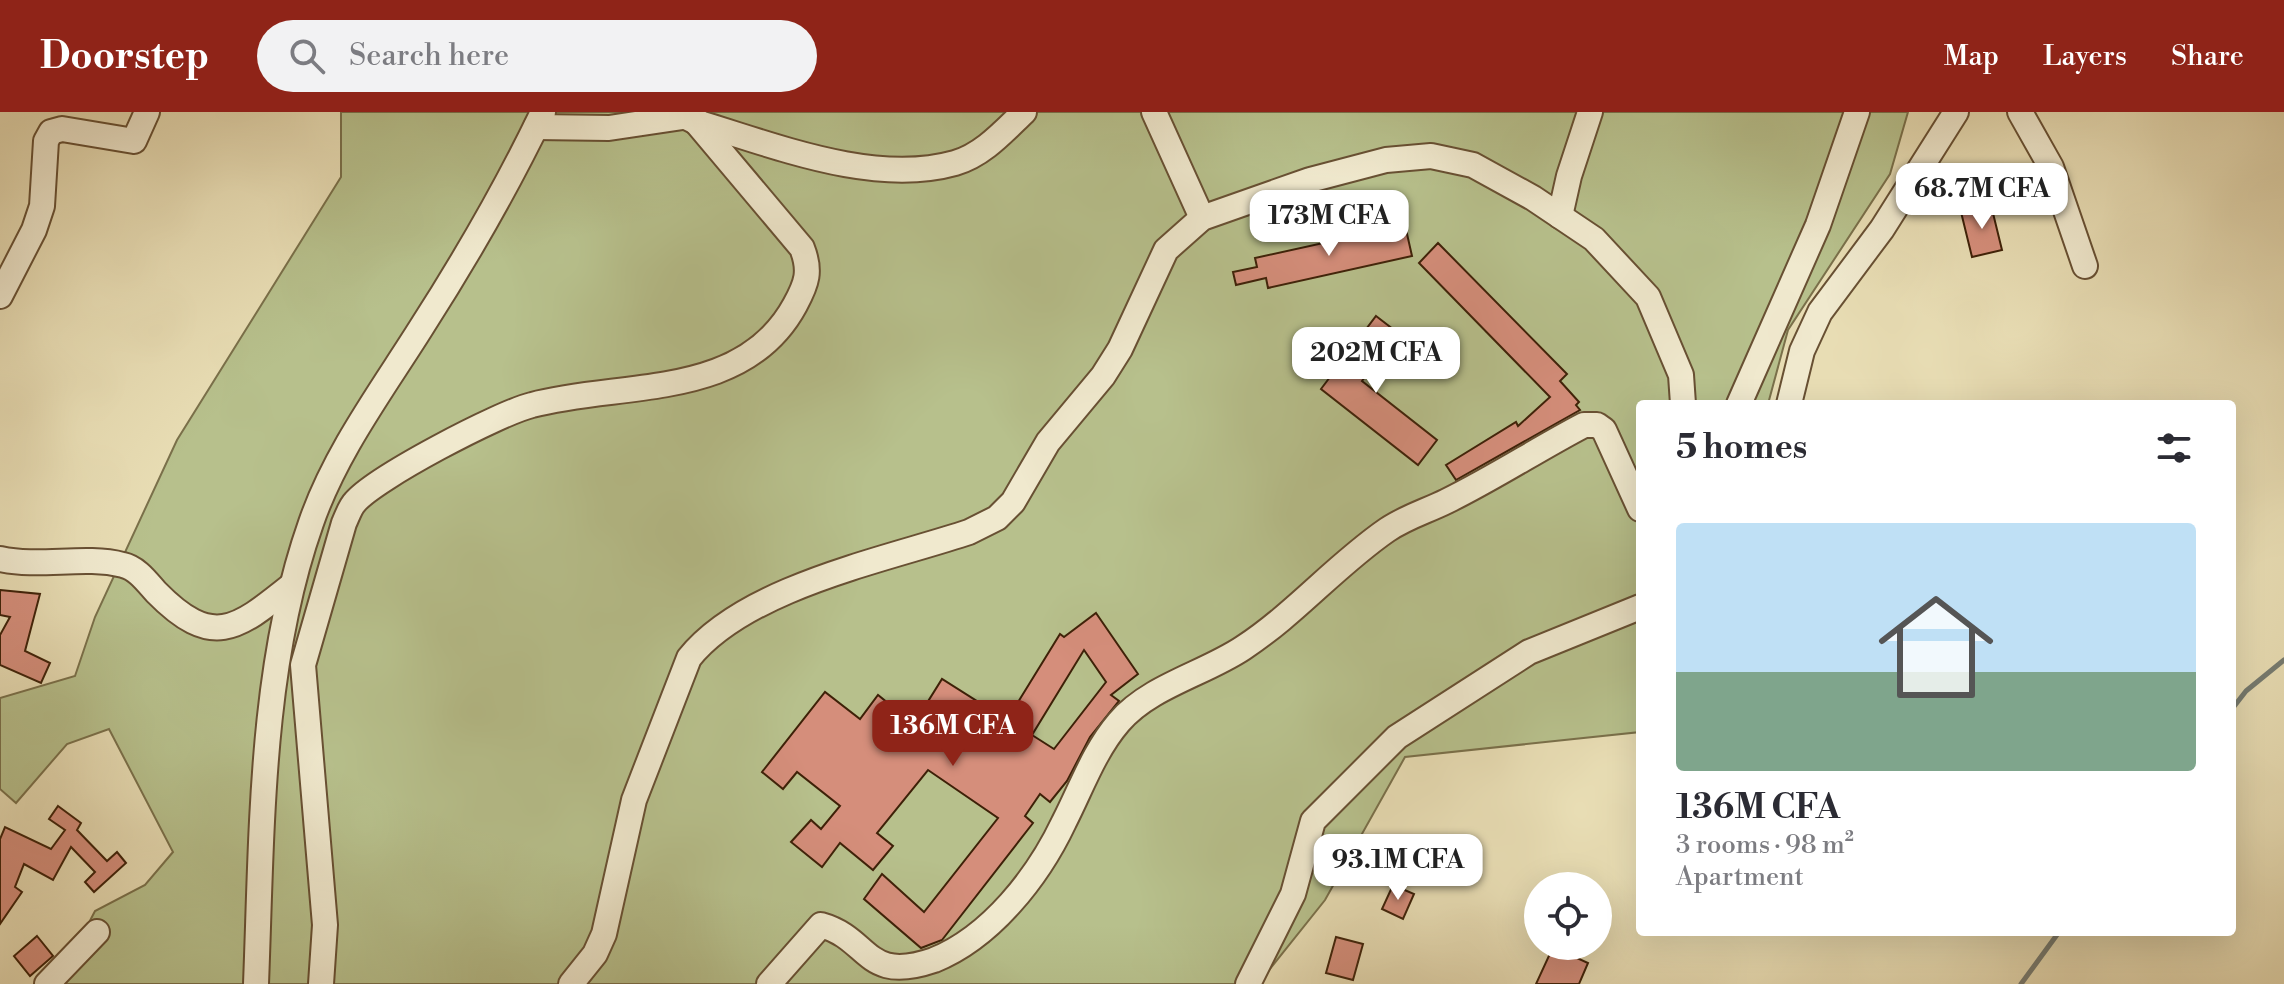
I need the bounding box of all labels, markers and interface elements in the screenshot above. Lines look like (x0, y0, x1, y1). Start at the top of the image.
search box (257, 20, 817, 92)
text: Doorstep (40, 33, 209, 80)
icon: search (285, 34, 329, 78)
text: Search here (349, 37, 509, 75)
text: Map (1944, 39, 1999, 74)
text: Layers (2043, 39, 2127, 74)
text: Share (2171, 39, 2244, 74)
pin: 68.7M CFA (1890, 163, 2074, 231)
text: 68.7M CFA (1914, 173, 2050, 205)
pin: 173M CFA (1246, 190, 1412, 258)
text: 173M CFA (1268, 200, 1390, 232)
pin: 202M CFA (1293, 327, 1459, 395)
text: 202M CFA (1310, 337, 1442, 369)
icon: filters (2152, 426, 2196, 470)
text: 5 homes (1676, 427, 1807, 469)
icon: home (1864, 575, 2008, 719)
pin: 136M CFA (870, 700, 1036, 768)
text: 136M CFA (890, 710, 1016, 742)
text: 136M CFA (1676, 787, 1840, 829)
text: 3 rooms · 98 m² (1676, 829, 1854, 861)
pin: 93.1M CFA (1306, 834, 1490, 902)
text: 93.1M CFA (1332, 844, 1464, 876)
text: Apartment (1676, 861, 1804, 893)
map controls (1524, 872, 1612, 960)
button: locate (1524, 872, 1612, 960)

